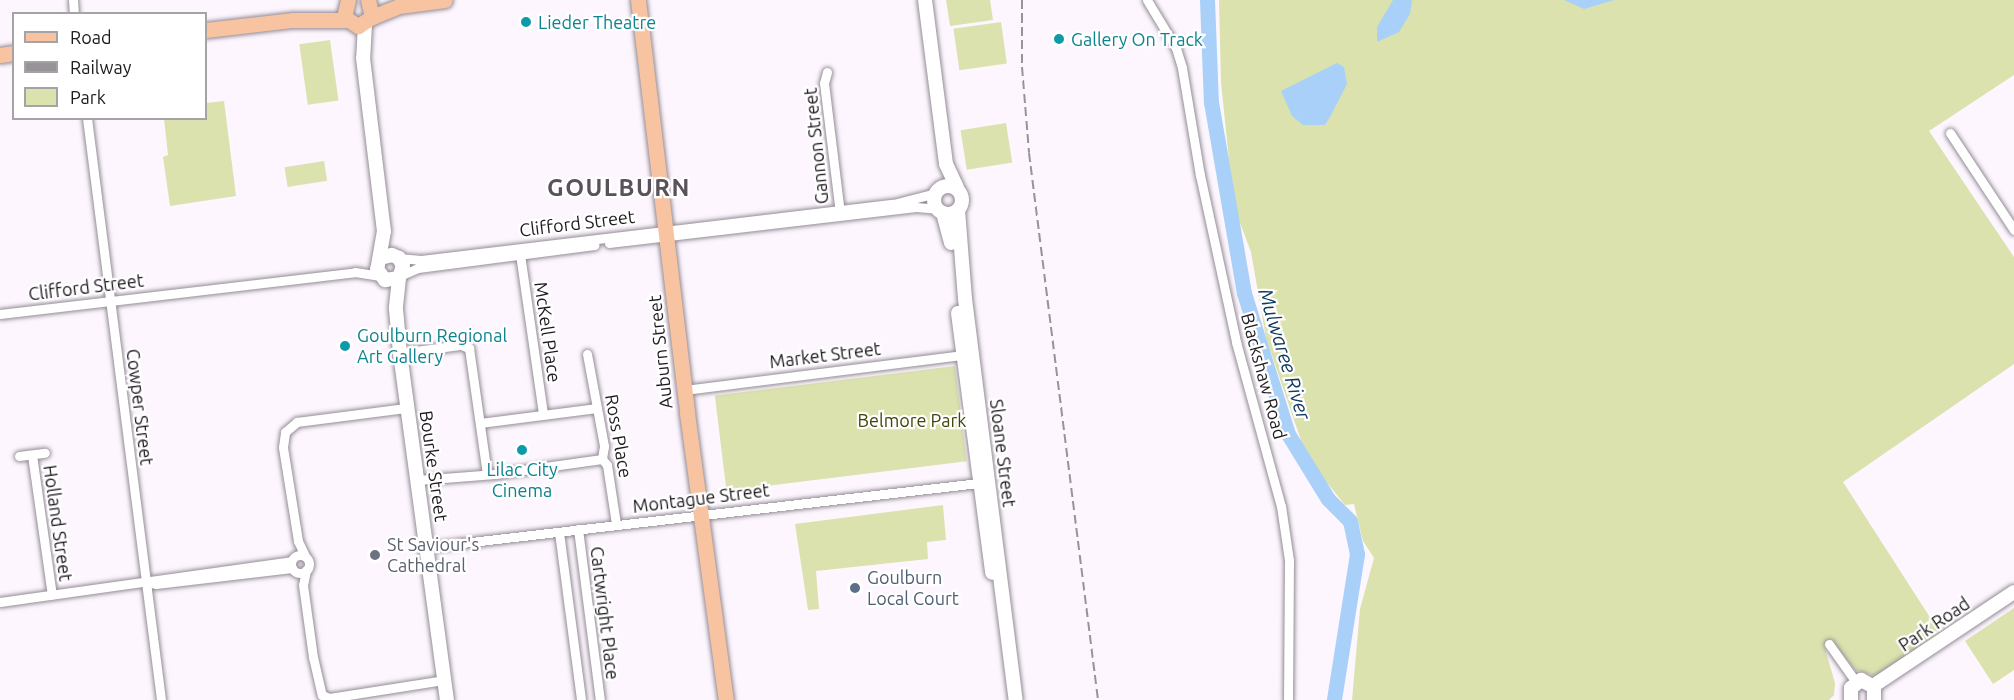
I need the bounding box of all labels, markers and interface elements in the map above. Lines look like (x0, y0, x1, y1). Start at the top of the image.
place label: Lieder Theatre (538, 11, 656, 33)
legend (12, 12, 207, 120)
marker: Lieder Theatre (519, 15, 533, 29)
text: Road (70, 27, 112, 47)
place label: Gallery On Track (1071, 28, 1203, 50)
marker: Gallery On Track (1052, 32, 1066, 46)
text: Railway (70, 57, 131, 77)
text: Park (70, 87, 106, 107)
street label: Gannon Street (799, 87, 833, 205)
district label: GOULBURN (547, 174, 691, 202)
street label: Clifford Street (518, 205, 636, 241)
street label: Clifford Street (27, 269, 145, 305)
street label: McKell Place (530, 280, 566, 384)
water label: Mulwaree River (1254, 285, 1316, 423)
street label: Auburn Street (643, 294, 677, 410)
street label: Blackshaw Road (1237, 311, 1291, 441)
place label: Goulburn Regional Art Gallery (357, 325, 507, 368)
street label: Market Street (768, 337, 882, 373)
marker: Goulburn Regional Art Gallery (338, 339, 352, 353)
street label: Cowper Street (122, 348, 158, 466)
street label: Ross Place (601, 393, 637, 479)
street label: Sloane Street (986, 398, 1020, 508)
street label: Bourke Street (416, 409, 452, 523)
park label: Belmore Park (858, 409, 966, 431)
marker: Lilac City Cinema (515, 443, 529, 457)
place label: Lilac City Cinema (486, 459, 558, 502)
street label: Holland Street (39, 464, 77, 582)
street label: Montague Street (631, 479, 771, 517)
place label: St Saviour's Cathedral (387, 534, 479, 576)
street label: Cartwright Place (586, 545, 624, 681)
marker: St Saviour's Cathedral (368, 548, 382, 562)
place label: Goulburn Local Court (867, 567, 959, 610)
marker: Goulburn Local Court (848, 581, 862, 595)
street label: Park Road (1894, 592, 1974, 656)

